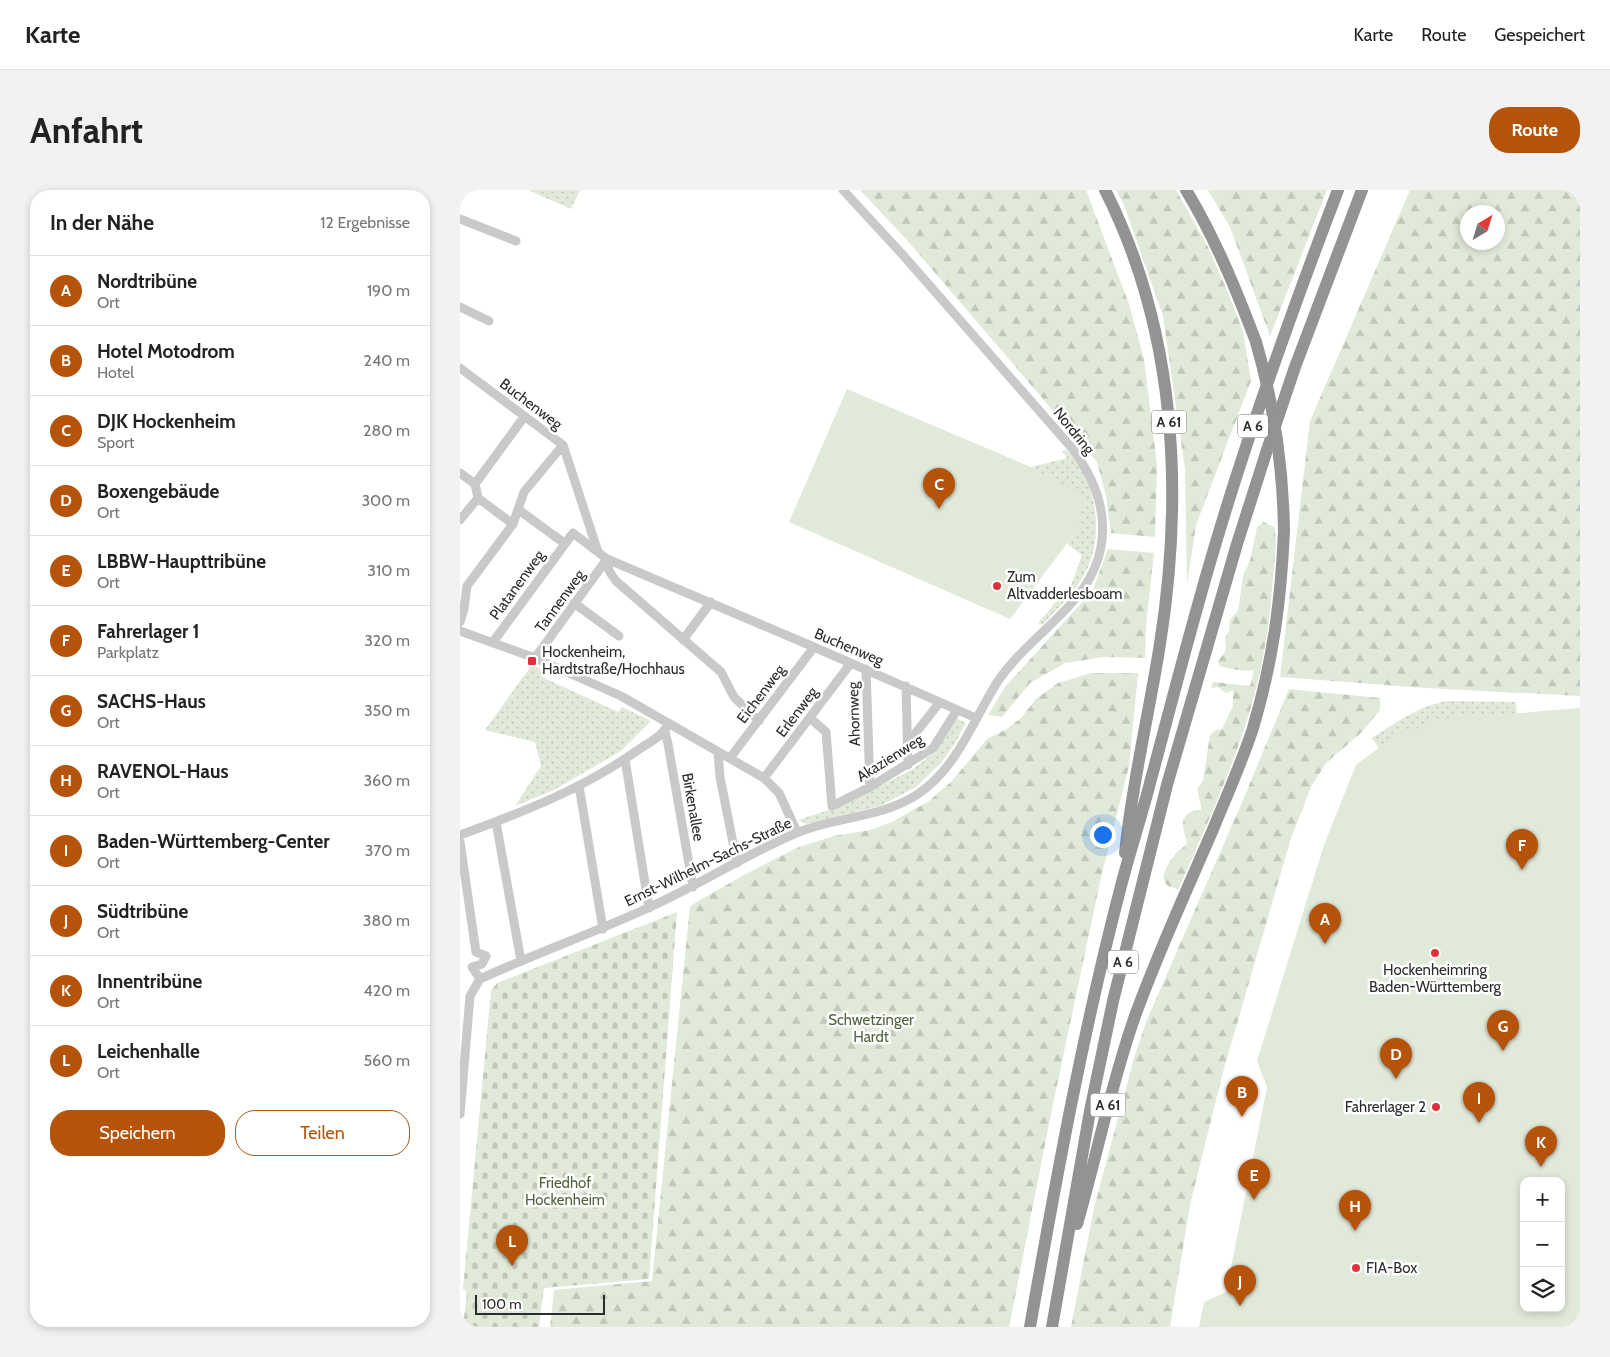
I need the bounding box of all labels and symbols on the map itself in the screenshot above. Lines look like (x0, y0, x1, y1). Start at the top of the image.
north arrow (1460, 205, 1505, 250)
street label: Buchenweg (496, 375, 566, 434)
street label: Nordring (1050, 404, 1099, 459)
road number: A 61 (1152, 410, 1186, 433)
road number: A 6 (1238, 415, 1268, 438)
pin: C (923, 468, 955, 509)
street label: Platanenweg (486, 546, 549, 623)
street label: Tannenweg (531, 566, 589, 636)
place label: Zum Altvadderlesboam (1007, 568, 1123, 603)
marker: Zum Altvadderlesboam (991, 580, 1003, 592)
street label: Buchenweg (812, 624, 887, 670)
place label: Hockenheim, Hardtstraße/Hochhaus (542, 643, 685, 678)
marker: Hockenheim, Hardtstraße/Hochhaus (526, 655, 538, 667)
street label: Eichenweg (733, 661, 789, 727)
street label: Ahornweg (844, 681, 864, 747)
street label: Erlenweg (772, 683, 822, 741)
street label: Akazienweg (853, 730, 927, 786)
street label: Birkenallee (678, 772, 708, 843)
street label: Ernst-Wilhelm-Sachs-Straße (622, 814, 795, 910)
your location (1090, 822, 1116, 848)
pin: F (1506, 829, 1538, 870)
pin: A (1309, 903, 1341, 944)
marker: Hockenheimring Baden-Württemberg (1429, 947, 1441, 959)
road number: A 6 (1108, 950, 1138, 974)
place label: Hockenheimring Baden-Württemberg (1369, 961, 1502, 996)
pin: G (1487, 1010, 1519, 1051)
park label: Schwetzinger Hardt (828, 1011, 914, 1046)
pin: D (1380, 1038, 1412, 1079)
pin: B (1226, 1076, 1258, 1117)
pin: I (1463, 1082, 1495, 1123)
road number: A 61 (1090, 1094, 1126, 1116)
place label: Fahrerlager 2 (1345, 1098, 1426, 1116)
marker: Fahrerlager 2 (1430, 1101, 1442, 1113)
pin: K (1525, 1126, 1557, 1167)
pin: E (1238, 1159, 1270, 1200)
park label: Friedhof Hockenheim (525, 1174, 605, 1209)
pin: H (1339, 1190, 1371, 1231)
pin: L (496, 1225, 528, 1266)
place label: FIA-Box (1366, 1259, 1417, 1277)
marker: FIA-Box (1350, 1262, 1362, 1274)
pin: J (1224, 1265, 1256, 1306)
scale bar (475, 1292, 605, 1315)

